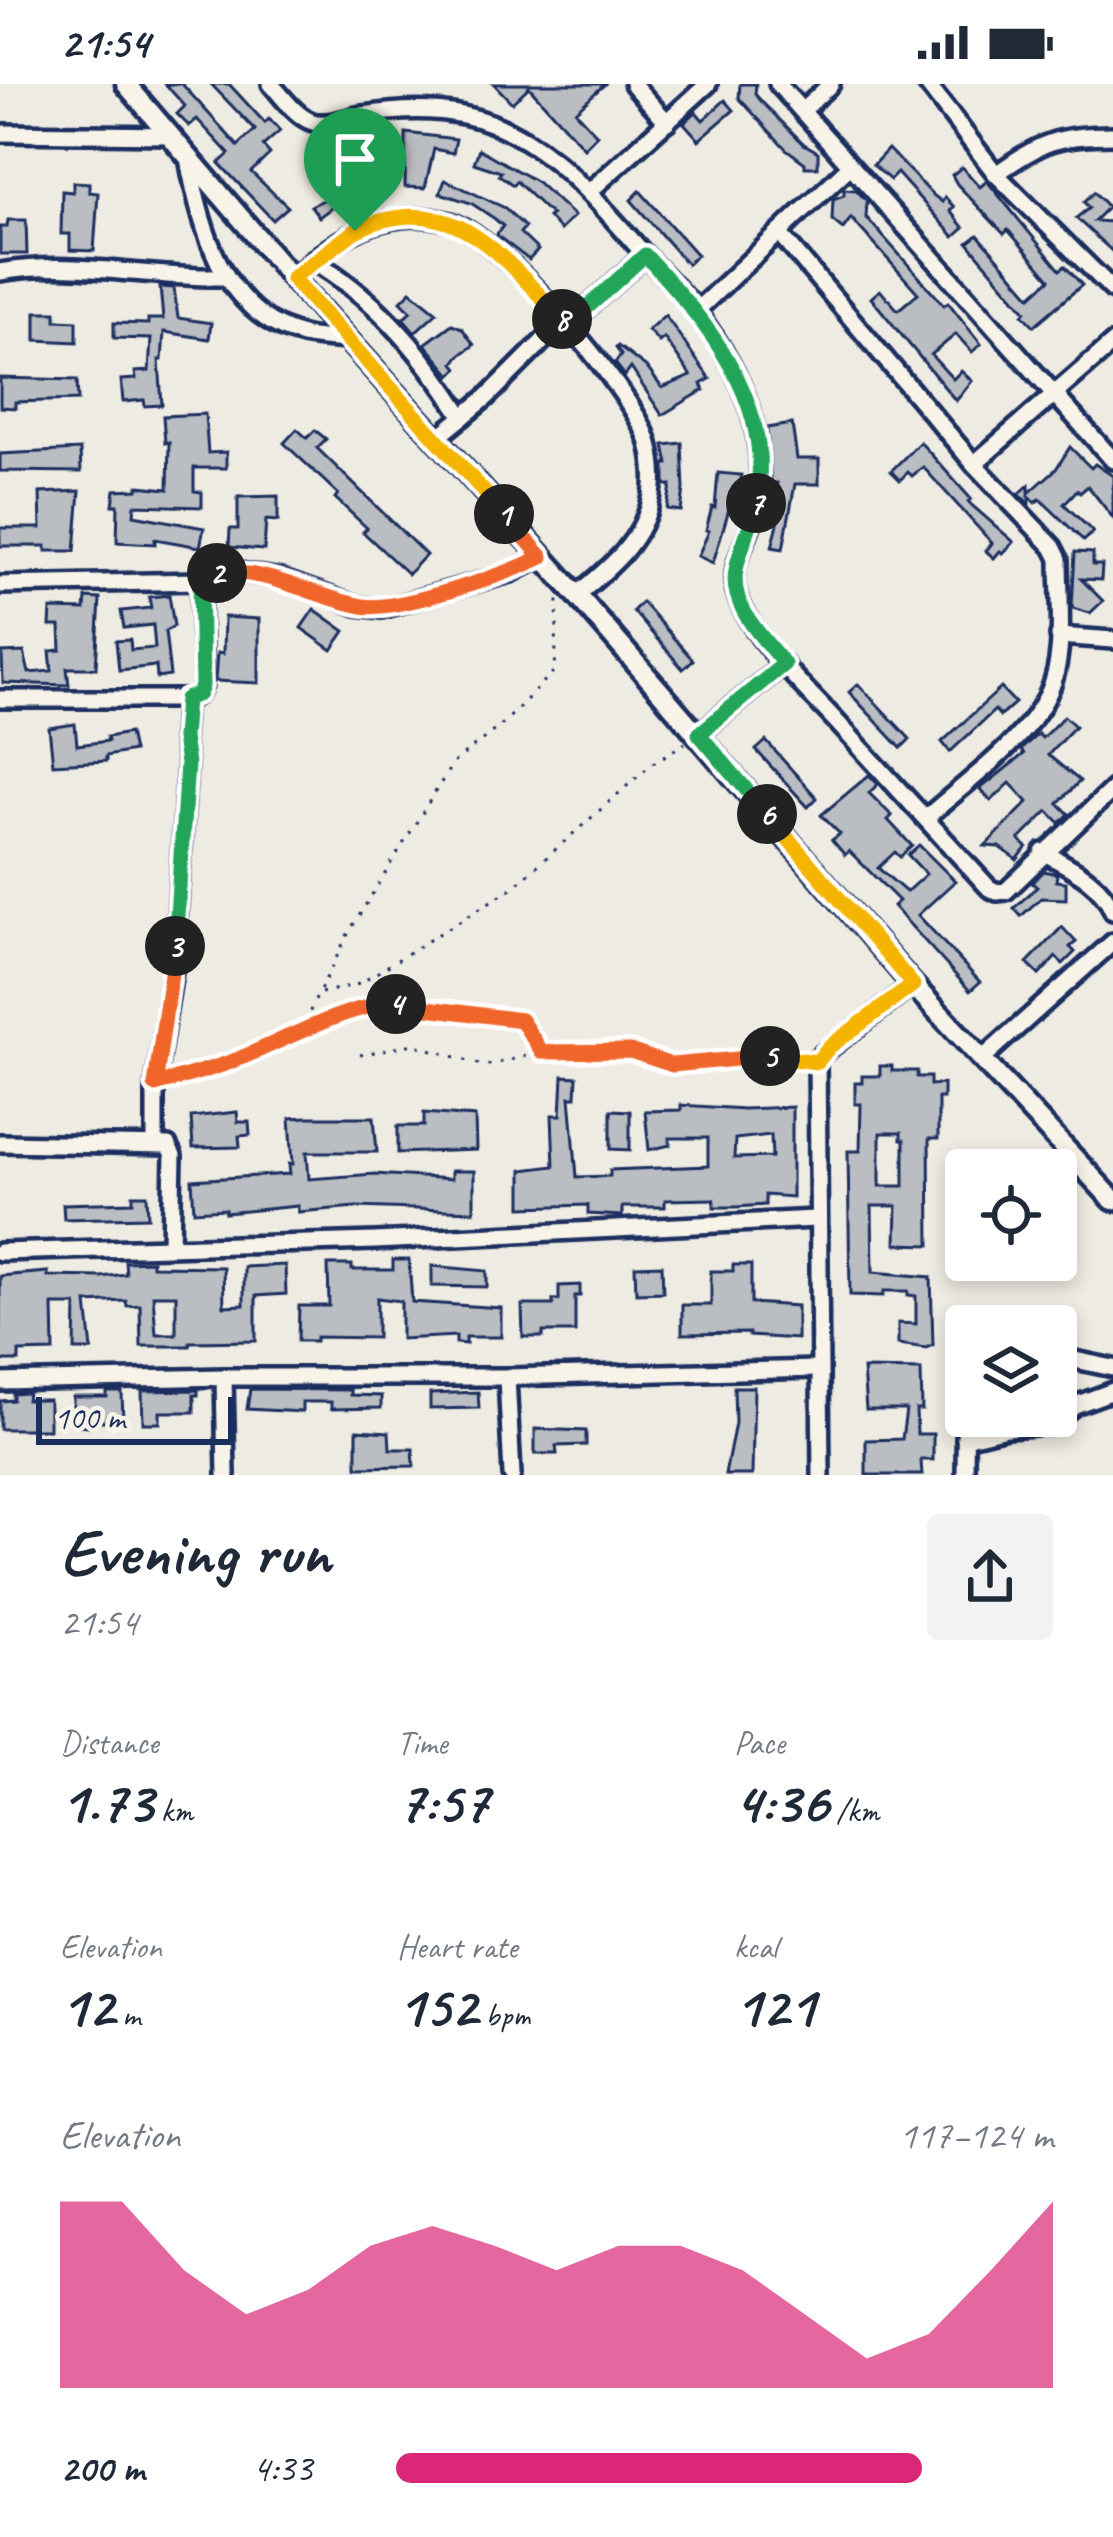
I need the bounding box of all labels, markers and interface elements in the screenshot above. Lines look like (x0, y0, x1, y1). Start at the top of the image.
text: 21:54 (60, 14, 149, 71)
pin (304, 108, 406, 231)
icon: arrive (322, 126, 388, 192)
pin: 8 (532, 289, 592, 349)
text: 8 (555, 298, 569, 340)
pin: 7 (726, 473, 786, 533)
text: 7 (749, 482, 763, 524)
pin: 1 (474, 484, 534, 544)
text: 1 (497, 493, 511, 535)
pin: 2 (187, 543, 247, 603)
text: 2 (210, 552, 224, 594)
pin: 6 (737, 784, 797, 844)
text: 6 (759, 793, 775, 835)
pin: 3 (145, 916, 205, 976)
text: 3 (168, 925, 182, 967)
pin: 4 (366, 974, 426, 1034)
text: 4 (389, 983, 403, 1025)
pin: 5 (740, 1026, 800, 1086)
text: 5 (763, 1035, 777, 1077)
map controls (945, 1149, 1077, 1437)
button: locate (945, 1149, 1077, 1281)
button: layers (945, 1305, 1077, 1437)
scale bar (36, 1391, 234, 1444)
text: 100 m (54, 1397, 125, 1439)
text: Evening run (60, 1511, 330, 1594)
button: share (927, 1514, 1053, 1640)
text: 21:54 (60, 1598, 138, 1647)
text: Distance (60, 1722, 158, 1764)
text: Time (397, 1722, 448, 1764)
text: Pace (734, 1722, 785, 1764)
text: 1.73 (60, 1764, 153, 1840)
text: 7:57 (397, 1764, 488, 1840)
text: 4:36 (734, 1764, 828, 1840)
text: km (153, 1790, 193, 1832)
text: /km (828, 1790, 879, 1832)
text: Elevation (60, 1926, 162, 1968)
text: Heart rate (397, 1926, 517, 1968)
text: kcal (734, 1926, 778, 1968)
text: 12 (60, 1968, 114, 2044)
text: 152 (397, 1968, 477, 2044)
text: 121 (734, 1968, 815, 2044)
text: m (114, 1994, 140, 2036)
text: bpm (477, 1994, 530, 2036)
text: Elevation (60, 2111, 180, 2160)
text: 117–124 m (899, 2111, 1053, 2160)
text: 200 m (60, 2444, 144, 2493)
text: 4:33 (252, 2444, 312, 2493)

